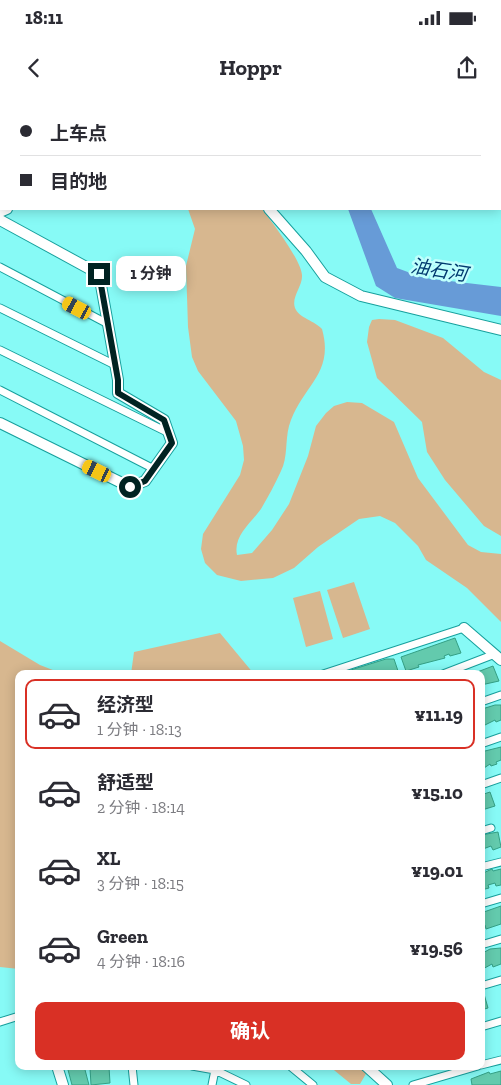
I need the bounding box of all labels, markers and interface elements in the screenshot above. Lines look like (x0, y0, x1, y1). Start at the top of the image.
text: 18:11 (25, 6, 63, 29)
icon: back (20, 54, 48, 82)
text: Hoppr (219, 54, 282, 81)
icon: share (453, 54, 481, 82)
text: 上车点 (50, 122, 107, 145)
text: 目的地 (50, 170, 107, 193)
water label: 油石河 (409, 254, 473, 286)
callout: 1 分钟 (116, 256, 186, 292)
route end (88, 263, 110, 285)
text: 1 分钟 (130, 264, 172, 283)
car (60, 294, 93, 322)
car (80, 458, 113, 484)
route start (119, 476, 141, 498)
icon: car (37, 692, 82, 737)
text: 经济型 (97, 693, 154, 716)
text: ¥11.19 (414, 703, 463, 726)
text: 1 分钟 · 18:13 (97, 720, 182, 739)
icon: car (37, 770, 82, 815)
text: 舒适型 (97, 771, 154, 794)
text: ¥15.10 (411, 781, 463, 804)
text: 2 分钟 · 18:14 (97, 798, 185, 817)
text: XL (97, 847, 120, 870)
icon: car (37, 848, 82, 893)
text: ¥19.01 (411, 859, 463, 882)
text: 3 分钟 · 18:15 (97, 874, 184, 893)
text: Green (97, 925, 148, 948)
icon: car (37, 926, 82, 971)
text: ¥19.56 (409, 937, 463, 960)
text: 4 分钟 · 18:16 (97, 952, 185, 971)
button: 确认 (35, 1002, 465, 1060)

